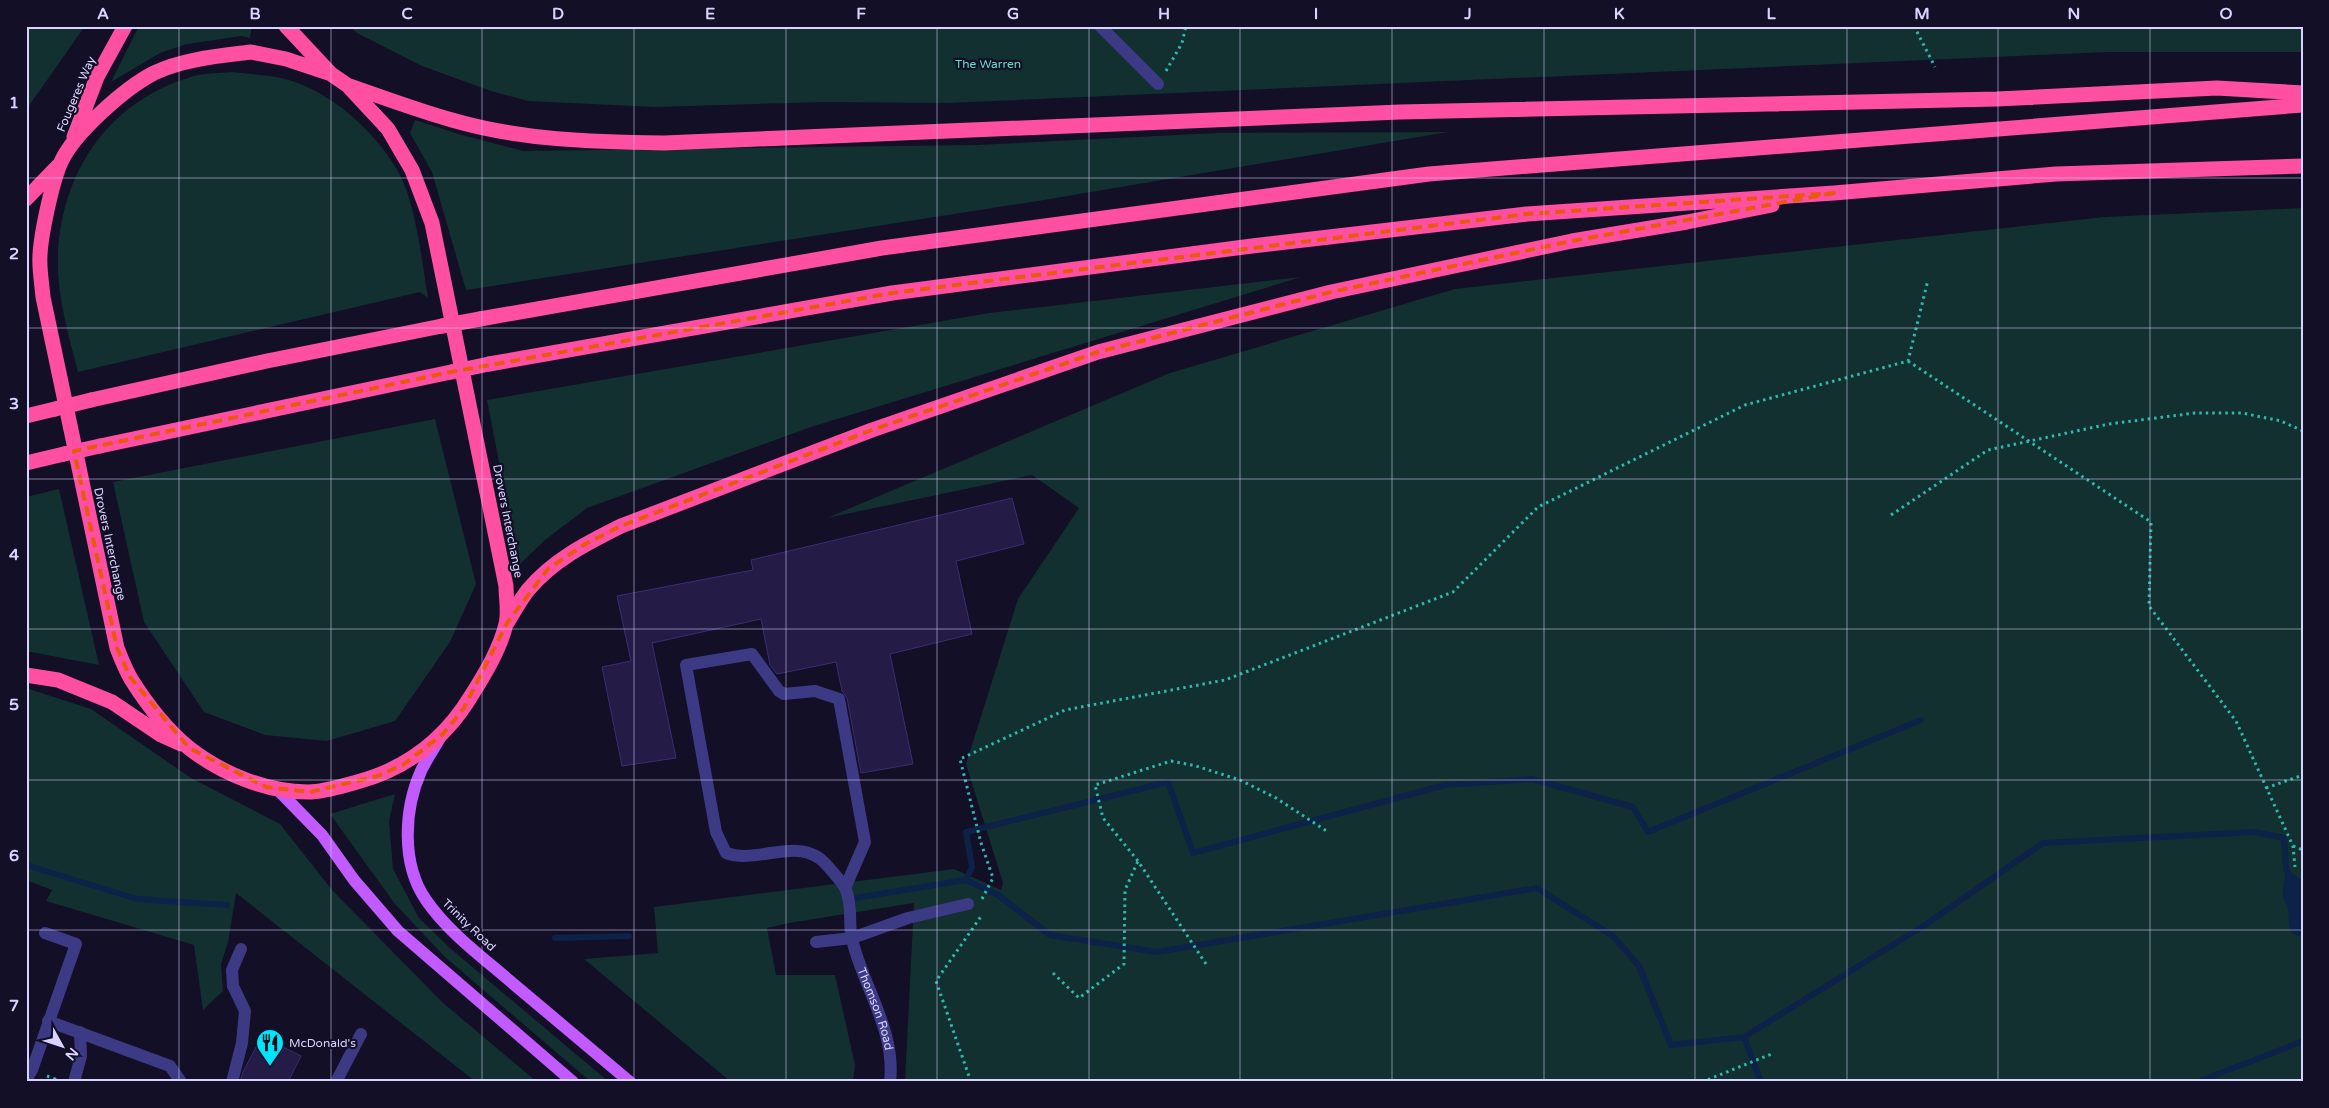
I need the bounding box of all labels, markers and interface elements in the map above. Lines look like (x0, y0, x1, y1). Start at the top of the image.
text: A (97, 4, 109, 24)
text: B (249, 4, 261, 24)
text: C (401, 4, 413, 24)
text: D (552, 4, 564, 24)
text: E (705, 4, 715, 24)
text: F (856, 4, 866, 24)
text: G (1007, 4, 1019, 24)
text: H (1158, 4, 1170, 24)
text: I (1314, 4, 1318, 24)
text: J (1463, 4, 1472, 24)
text: K (1614, 4, 1625, 24)
text: L (1766, 4, 1776, 24)
text: M (1914, 4, 1930, 24)
text: N (2068, 4, 2080, 24)
text: O (2220, 4, 2233, 24)
street label: Fougeres Way (54, 54, 98, 134)
park label: The Warren (955, 57, 1021, 71)
text: 1 (9, 93, 19, 113)
text: 2 (9, 244, 19, 264)
text: 3 (9, 394, 19, 414)
street label: Drovers Interchange (490, 463, 526, 579)
street label: Drovers Interchange (91, 486, 129, 602)
text: 4 (9, 545, 19, 565)
text: 5 (9, 695, 19, 715)
text: 6 (9, 846, 19, 866)
street label: Trinity Road (439, 896, 499, 954)
street label: Thomson Road (855, 966, 896, 1051)
text: 7 (9, 996, 19, 1016)
north arrow (38, 1020, 88, 1070)
restaurant icon: McDonald's (255, 1028, 285, 1067)
place label: McDonald's (289, 1036, 356, 1050)
text: N (61, 1044, 82, 1064)

